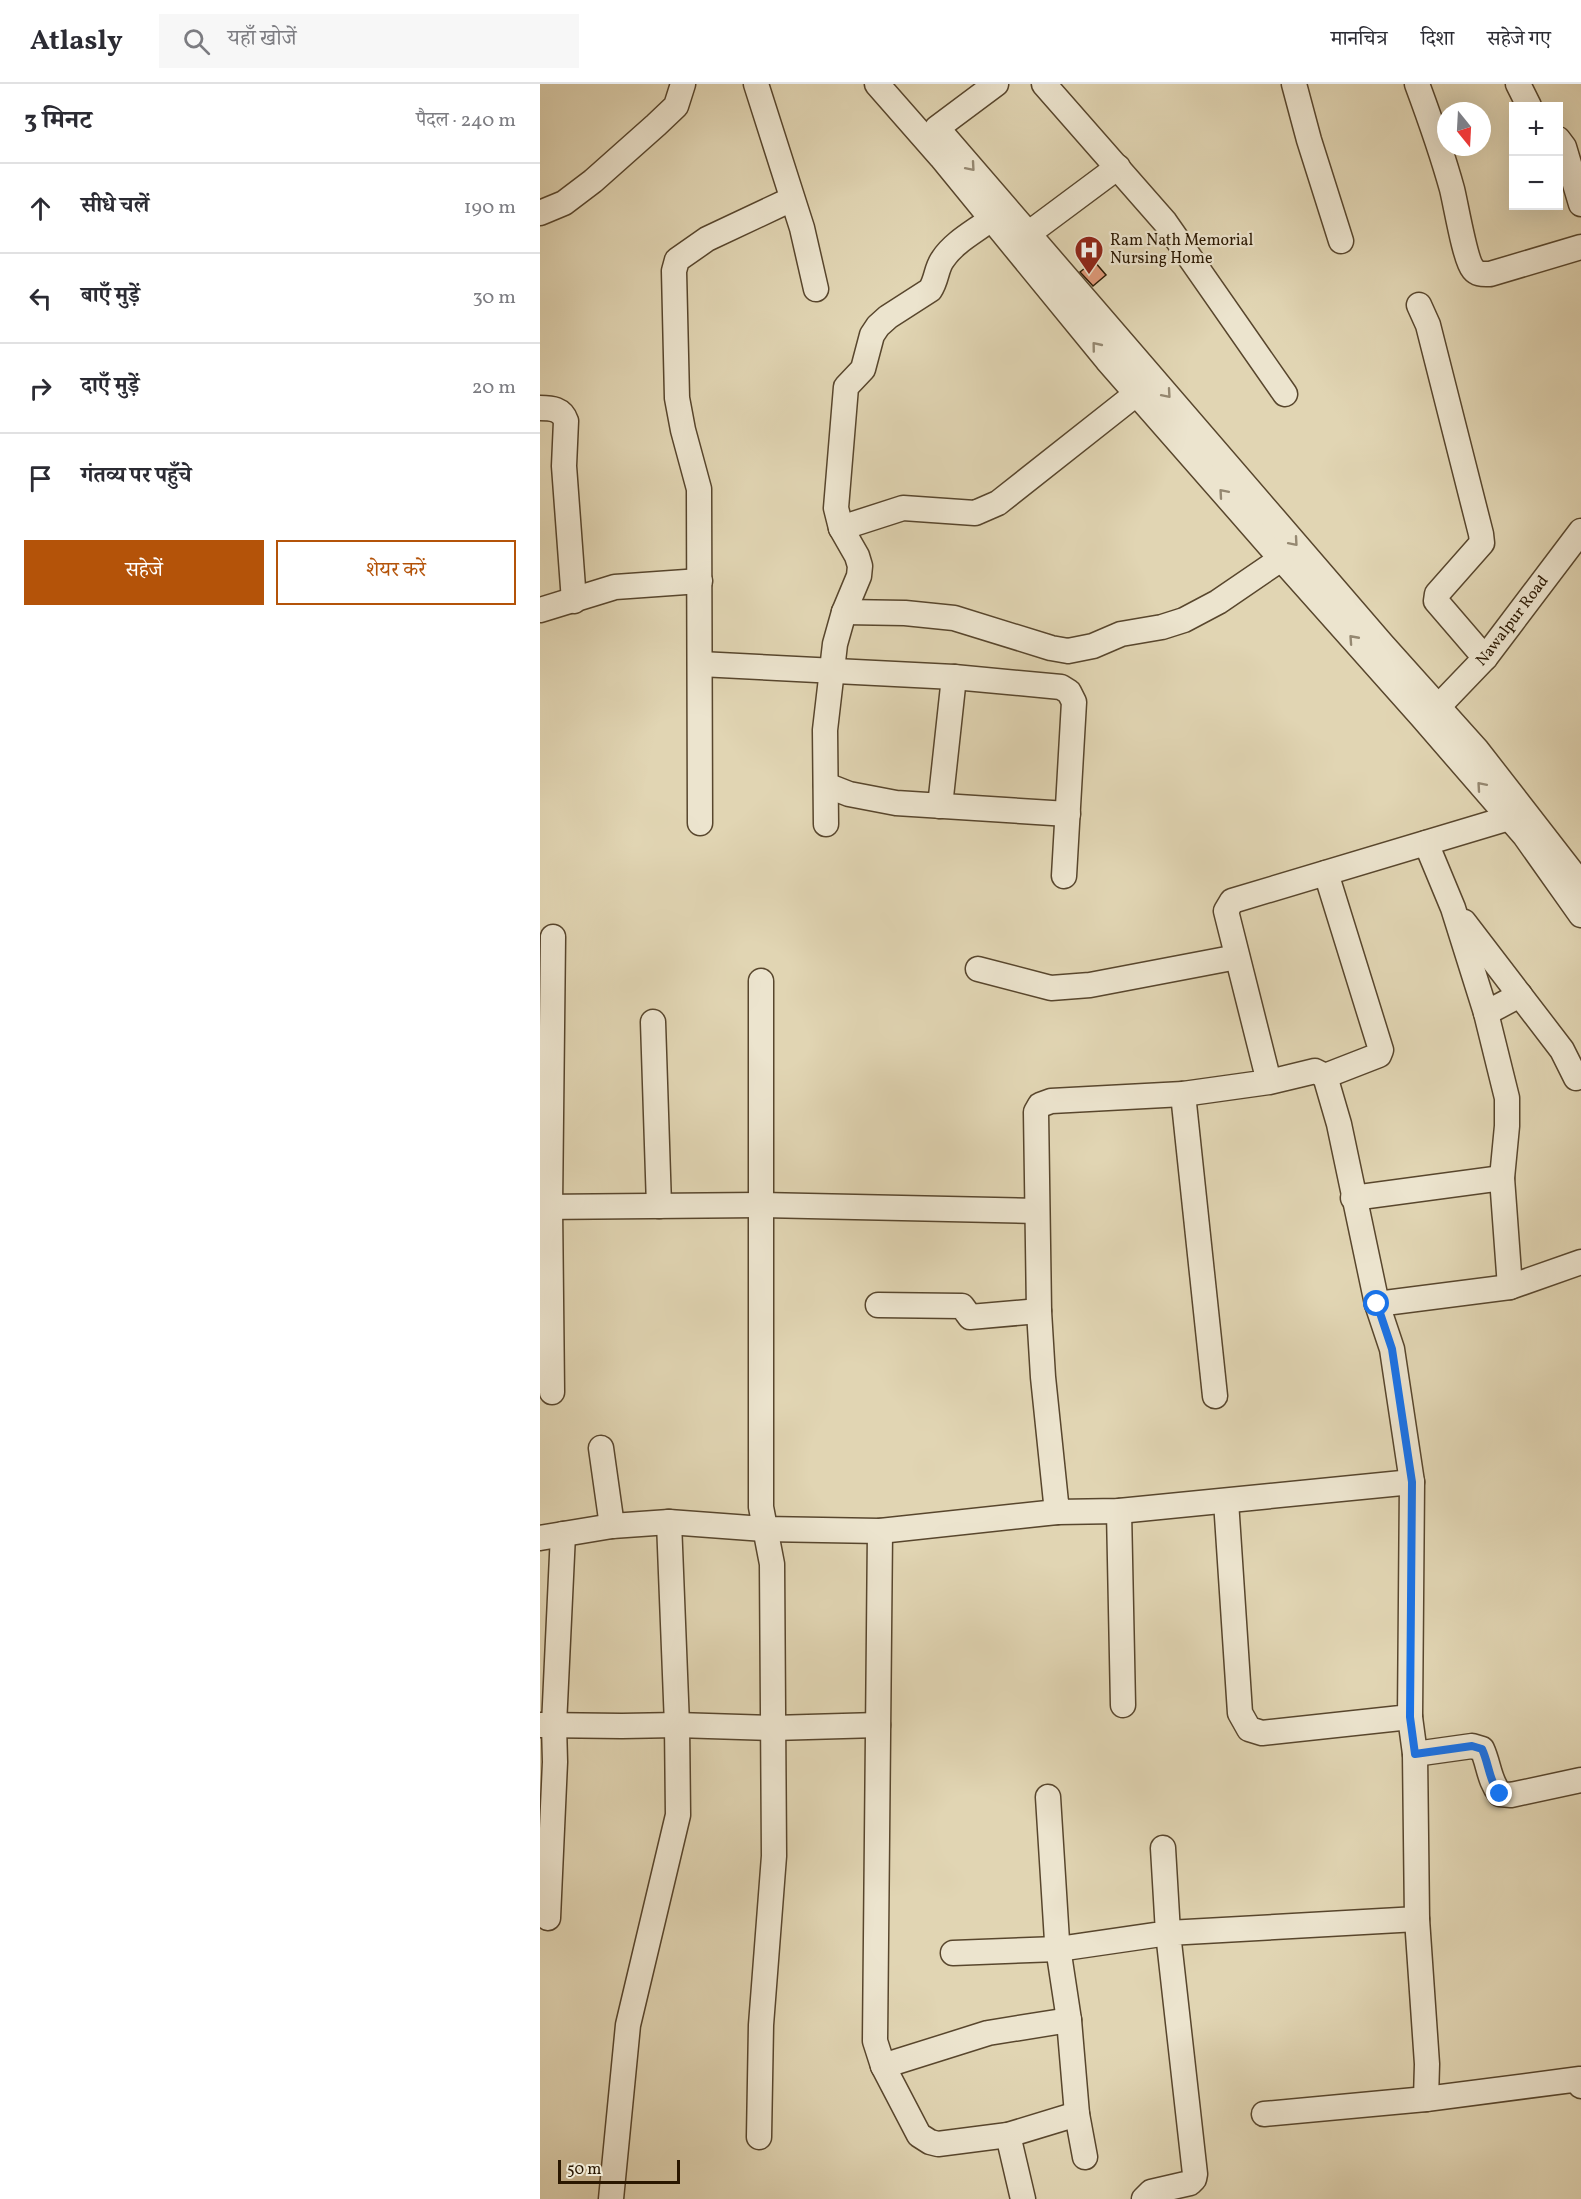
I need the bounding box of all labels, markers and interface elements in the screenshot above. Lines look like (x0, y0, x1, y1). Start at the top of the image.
search box (159, 14, 579, 68)
text: Atlasly (30, 22, 123, 61)
text: यहाँ खोजें (228, 24, 296, 55)
icon: search (180, 25, 213, 58)
text: मानचित्र (1331, 25, 1388, 54)
text: दिशा (1421, 25, 1454, 54)
text: सहेजे गए (1487, 25, 1551, 54)
north arrow (1437, 102, 1491, 156)
map controls (1509, 102, 1563, 210)
button: + (1509, 102, 1563, 156)
text: 3 मिनट (24, 103, 92, 139)
text: पैदल · 240 m (416, 107, 516, 135)
button: − (1509, 156, 1563, 210)
one-way arrow (964, 160, 975, 171)
text: सीधे चलें (81, 191, 149, 222)
icon: ahead (24, 192, 57, 225)
text: 190 m (464, 194, 516, 222)
place label: Ram Nath Memorial Nursing Home (1110, 230, 1254, 270)
hospital icon: Ram Nath Memorial Nursing Home (1073, 234, 1105, 276)
text: बाएँ मुड़ें (81, 281, 140, 312)
icon: left (24, 282, 57, 315)
text: 30 m (472, 284, 516, 312)
one-way arrow (1092, 342, 1103, 353)
text: दाएँ मुड़ें (81, 371, 139, 402)
icon: right (24, 372, 57, 405)
text: 20 m (472, 374, 516, 402)
one-way arrow (1160, 387, 1171, 398)
text: गंतव्य पर पहुँचे (81, 461, 192, 492)
icon: arrive (24, 462, 57, 495)
one-way arrow (1219, 489, 1230, 500)
one-way arrow (1287, 535, 1298, 546)
button: सहेजें (24, 540, 264, 605)
button: शेयर करें (276, 540, 516, 605)
street label: Nawalpur Road (1471, 571, 1554, 672)
one-way arrow (1349, 635, 1360, 646)
one-way arrow (1478, 782, 1489, 793)
route start (1363, 1290, 1389, 1316)
route end (1486, 1780, 1512, 1806)
scale bar (558, 2157, 680, 2184)
text: 50 m (567, 2159, 601, 2181)

